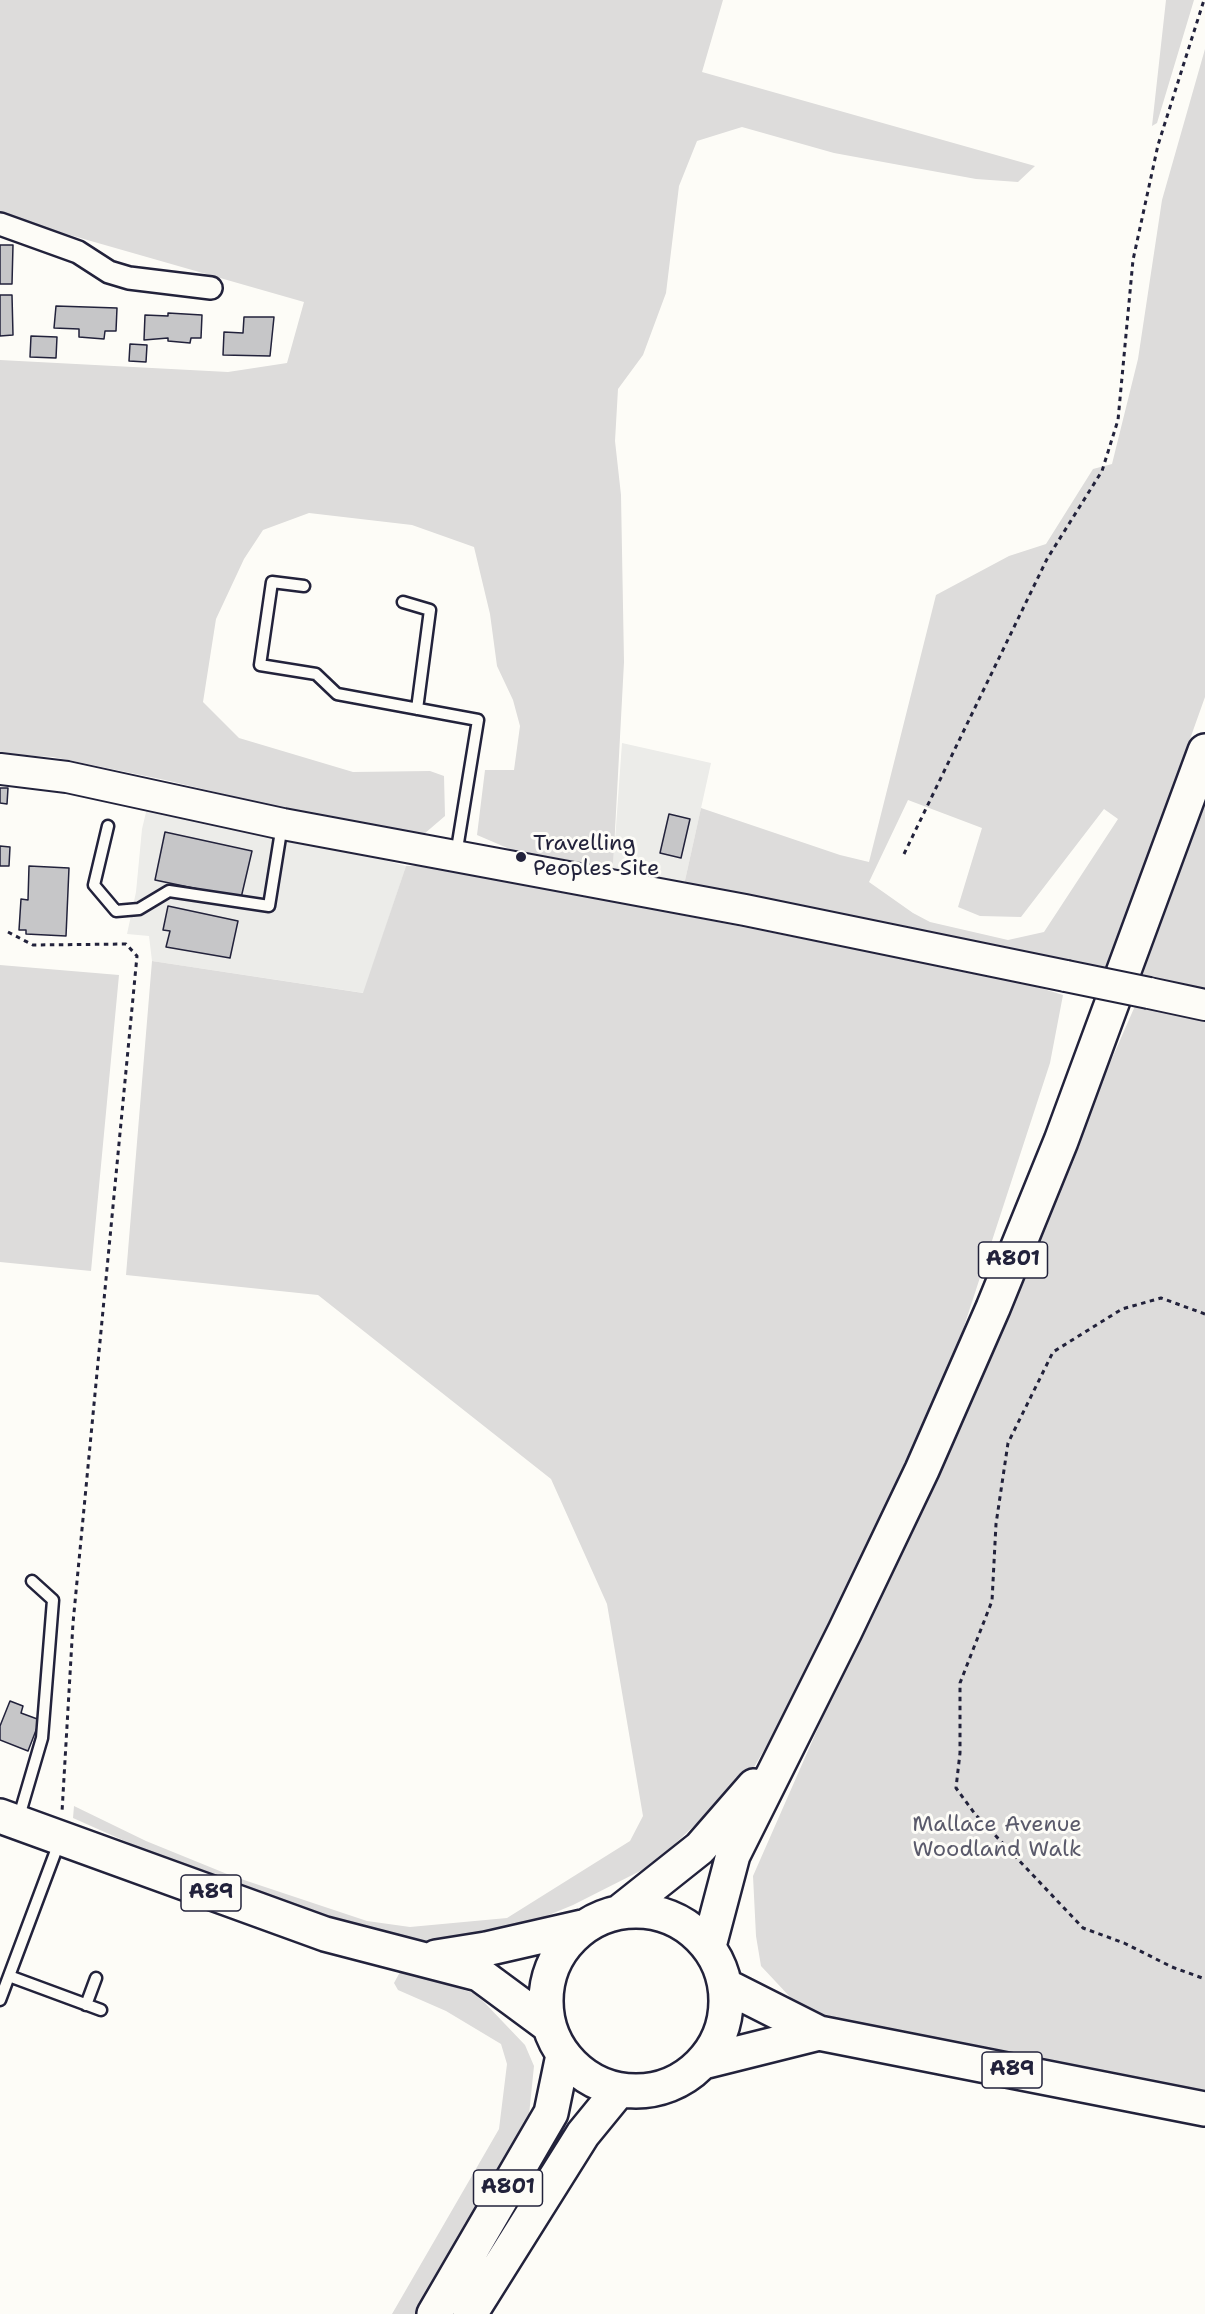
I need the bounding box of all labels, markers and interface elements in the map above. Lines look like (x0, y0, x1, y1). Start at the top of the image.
place label: Travelling Peoples Site (533, 831, 659, 882)
marker: Travelling Peoples Site (514, 850, 528, 864)
road number: A801 (978, 1242, 1048, 1278)
park label: Mallace Avenue Woodland Walk (912, 1812, 1082, 1864)
road number: A89 (181, 1875, 241, 1911)
road number: A89 (982, 2052, 1042, 2088)
road number: A801 (474, 2170, 542, 2206)

